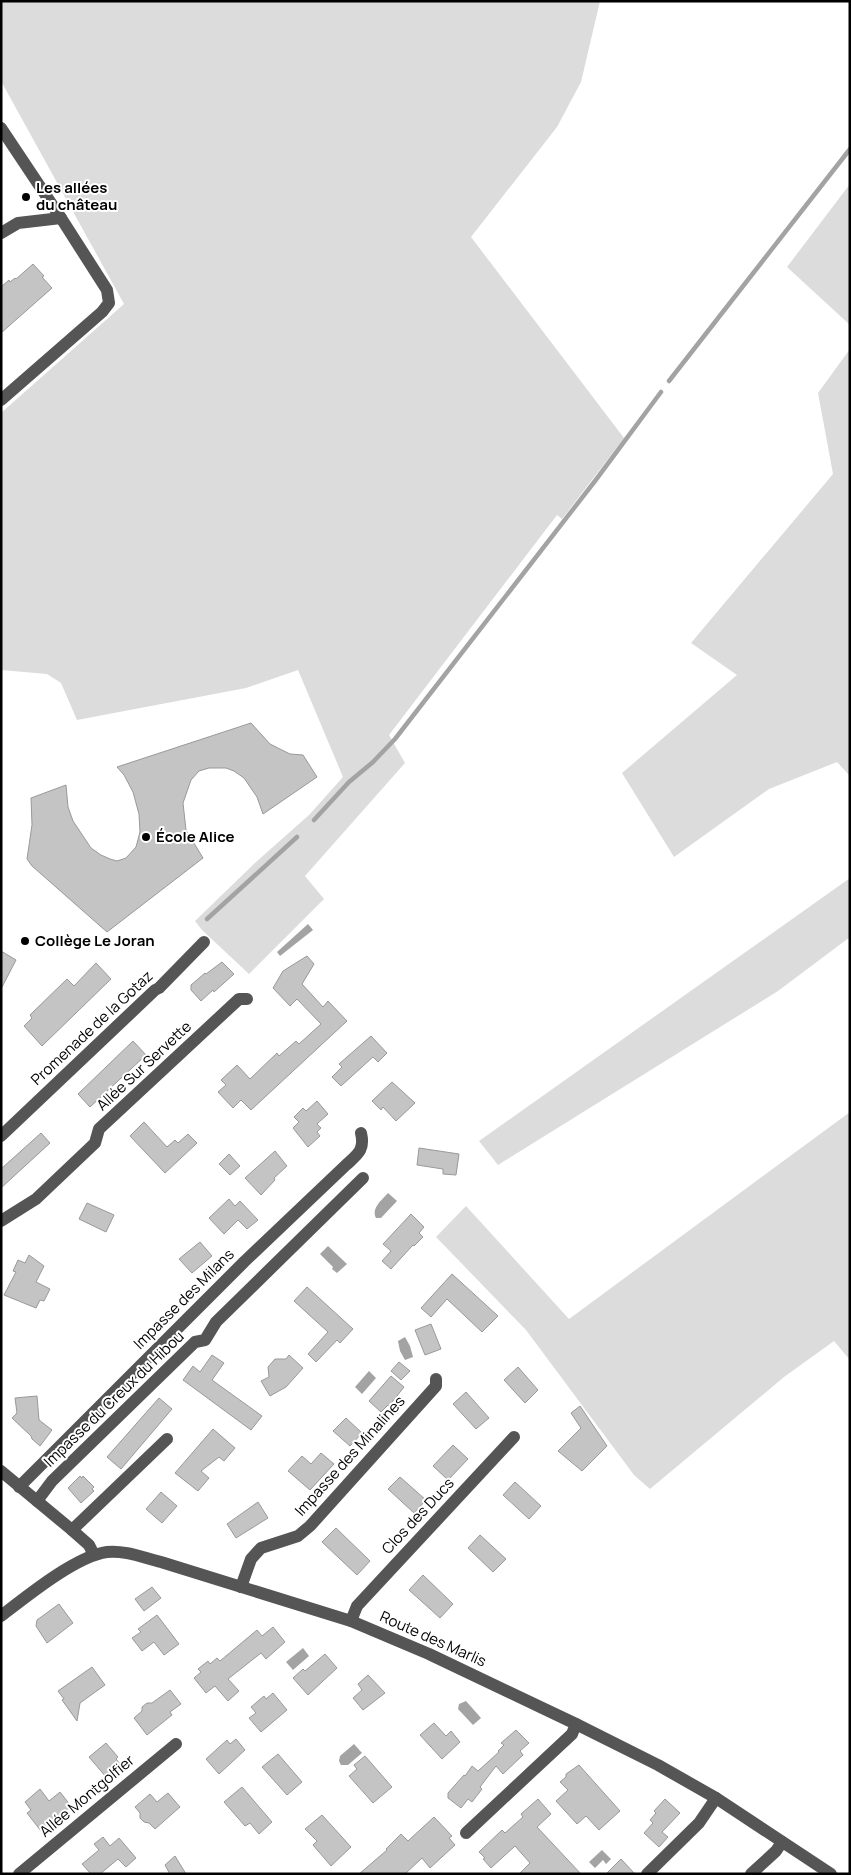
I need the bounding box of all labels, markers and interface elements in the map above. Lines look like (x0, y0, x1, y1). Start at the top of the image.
place label: Les allées du château (36, 177, 117, 215)
marker: Les allées du château (20, 191, 32, 203)
place label: École Alice (156, 826, 235, 847)
marker: École Alice (140, 831, 152, 843)
place label: Collège Le Joran (35, 930, 155, 951)
marker: Collège Le Joran (19, 935, 31, 947)
street label: Promenade de la Gotaz (26, 966, 157, 1090)
street label: Allée Sur Servette (92, 1016, 196, 1115)
street label: Impasse des Milans (129, 1244, 239, 1354)
street label: Impasse du Creux du Hibou (39, 1326, 188, 1471)
street label: Impasse des Minalines (290, 1391, 409, 1520)
street label: Clos des Ducs (377, 1473, 459, 1559)
street label: Route des Marlis (377, 1606, 490, 1671)
street label: Allée Montgolfier (35, 1749, 139, 1842)

